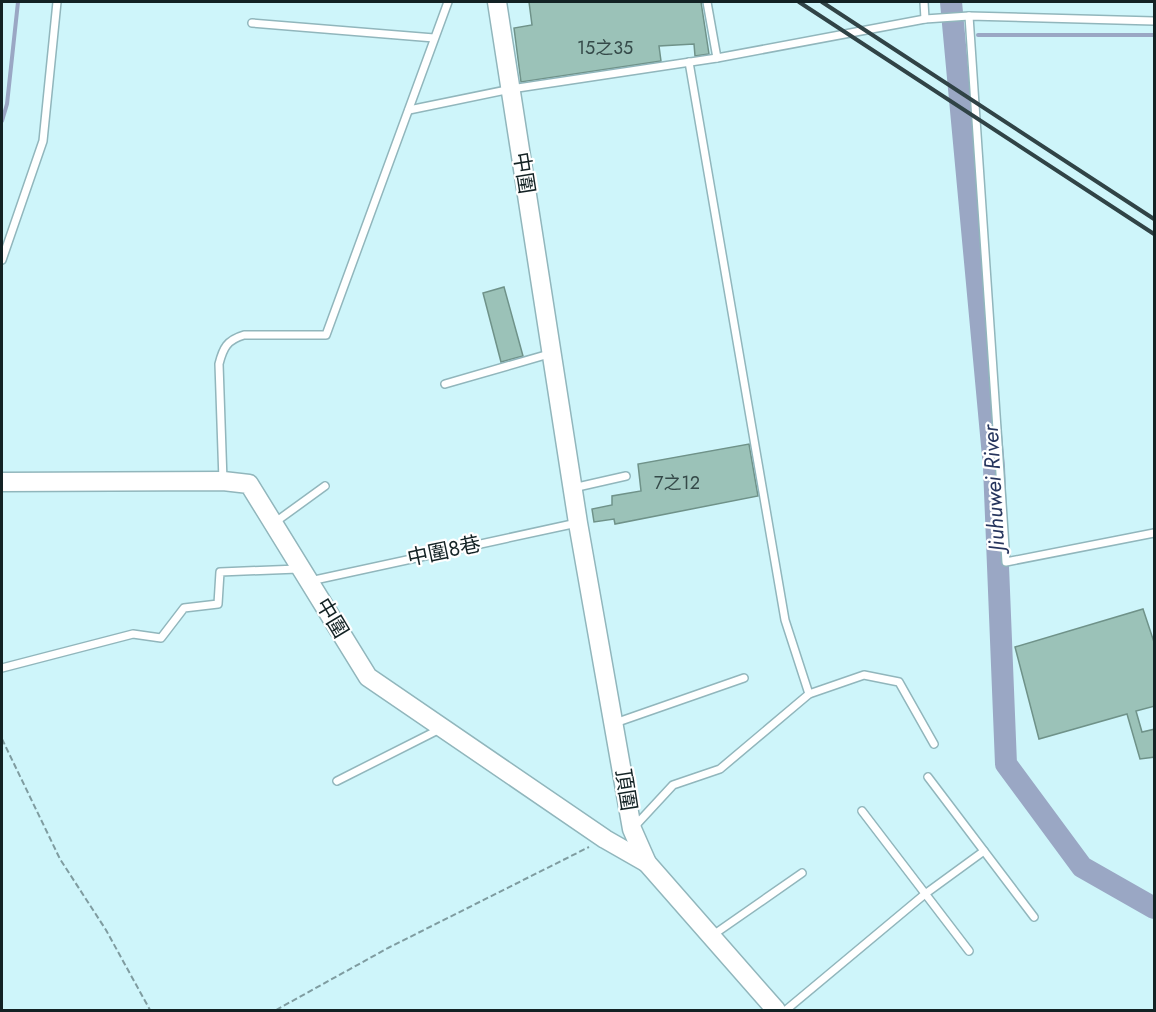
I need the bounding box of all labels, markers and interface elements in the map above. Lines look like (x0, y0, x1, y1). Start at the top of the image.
house number: 15之35 (577, 35, 633, 61)
street label: 中圍 (506, 150, 542, 196)
water label: Jiuhuwei River (974, 422, 1012, 556)
house number: 7之12 (654, 470, 700, 496)
street label: 中圍8巷 (404, 529, 484, 573)
street label: 中圍 (308, 592, 356, 644)
street label: 頂圍 (608, 767, 644, 813)

